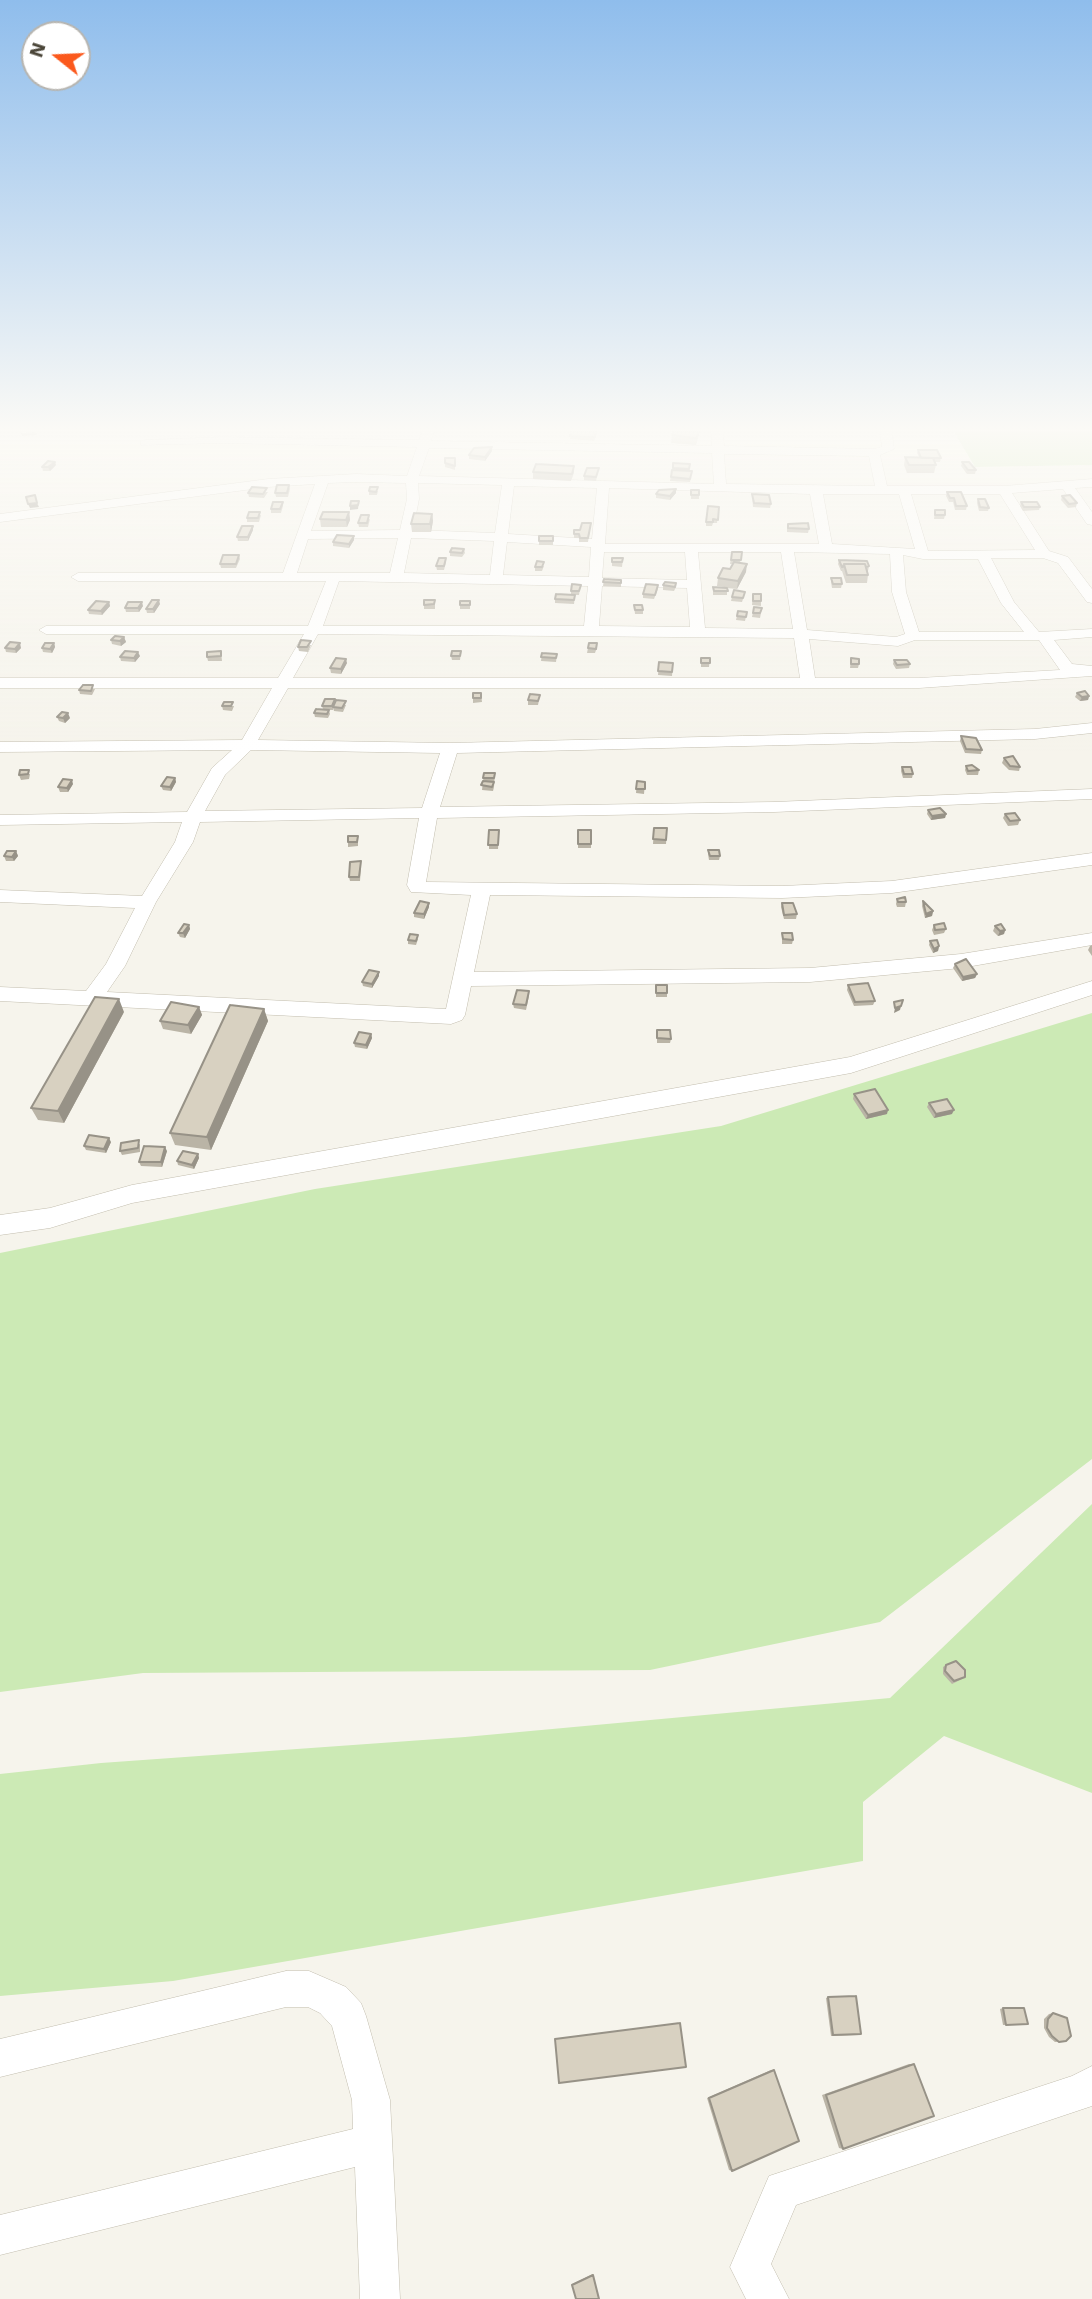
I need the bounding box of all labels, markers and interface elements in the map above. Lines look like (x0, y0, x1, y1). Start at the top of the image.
north arrow (21, 21, 91, 91)
text: N (24, 40, 51, 60)

